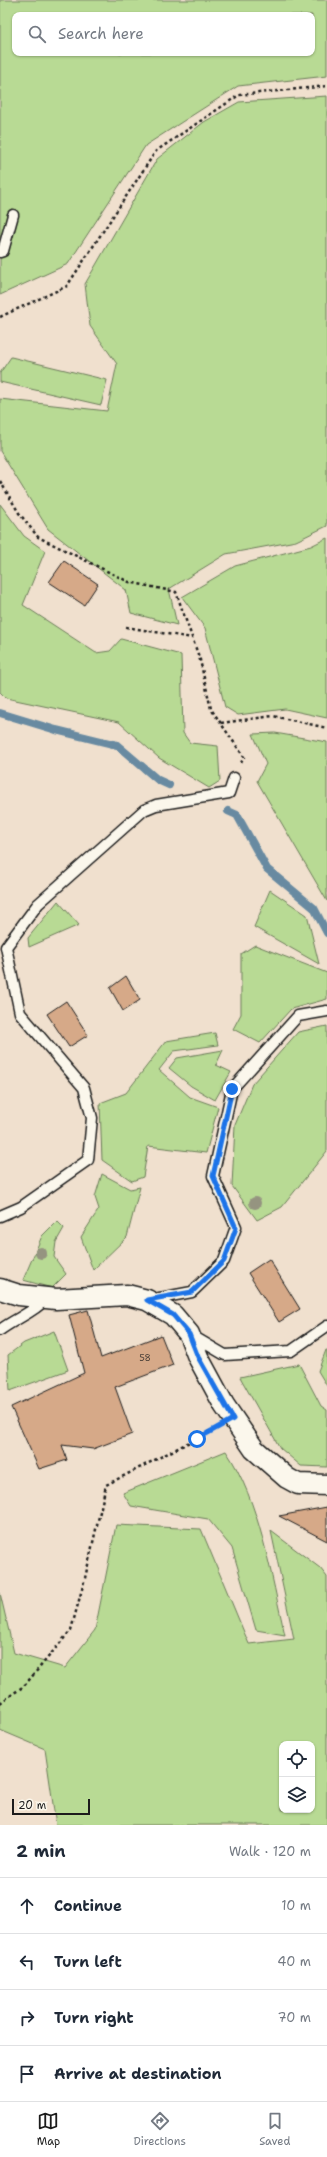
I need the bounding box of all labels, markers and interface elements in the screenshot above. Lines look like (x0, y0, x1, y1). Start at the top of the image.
search box (12, 12, 315, 56)
icon: search (26, 23, 48, 45)
text: Search here (58, 24, 144, 44)
route end (223, 1080, 241, 1098)
house number: 58 (139, 1352, 151, 1364)
route start (188, 1430, 206, 1448)
map controls (279, 1741, 315, 1813)
button: locate (279, 1741, 315, 1777)
button: layers (279, 1777, 315, 1813)
scale bar (12, 1797, 90, 1816)
text: 20 m (18, 1798, 46, 1813)
text: 2 min (16, 1840, 66, 1862)
text: Walk · 120 m (229, 1843, 311, 1860)
icon: ahead (16, 1895, 38, 1917)
text: Continue (54, 1896, 122, 1916)
text: 10 m (281, 1897, 311, 1914)
icon: left (16, 1951, 38, 1973)
text: Turn left (54, 1952, 122, 1972)
text: 40 m (277, 1953, 311, 1970)
icon: right (16, 2007, 38, 2029)
text: Turn right (54, 2008, 134, 2028)
text: 70 m (277, 2009, 311, 2026)
icon: arrive (16, 2063, 38, 2085)
text: Arrive at destination (54, 2064, 222, 2084)
tab: Map (37, 2110, 60, 2149)
tab: Directions (133, 2110, 186, 2149)
tab: Saved (259, 2110, 290, 2149)

